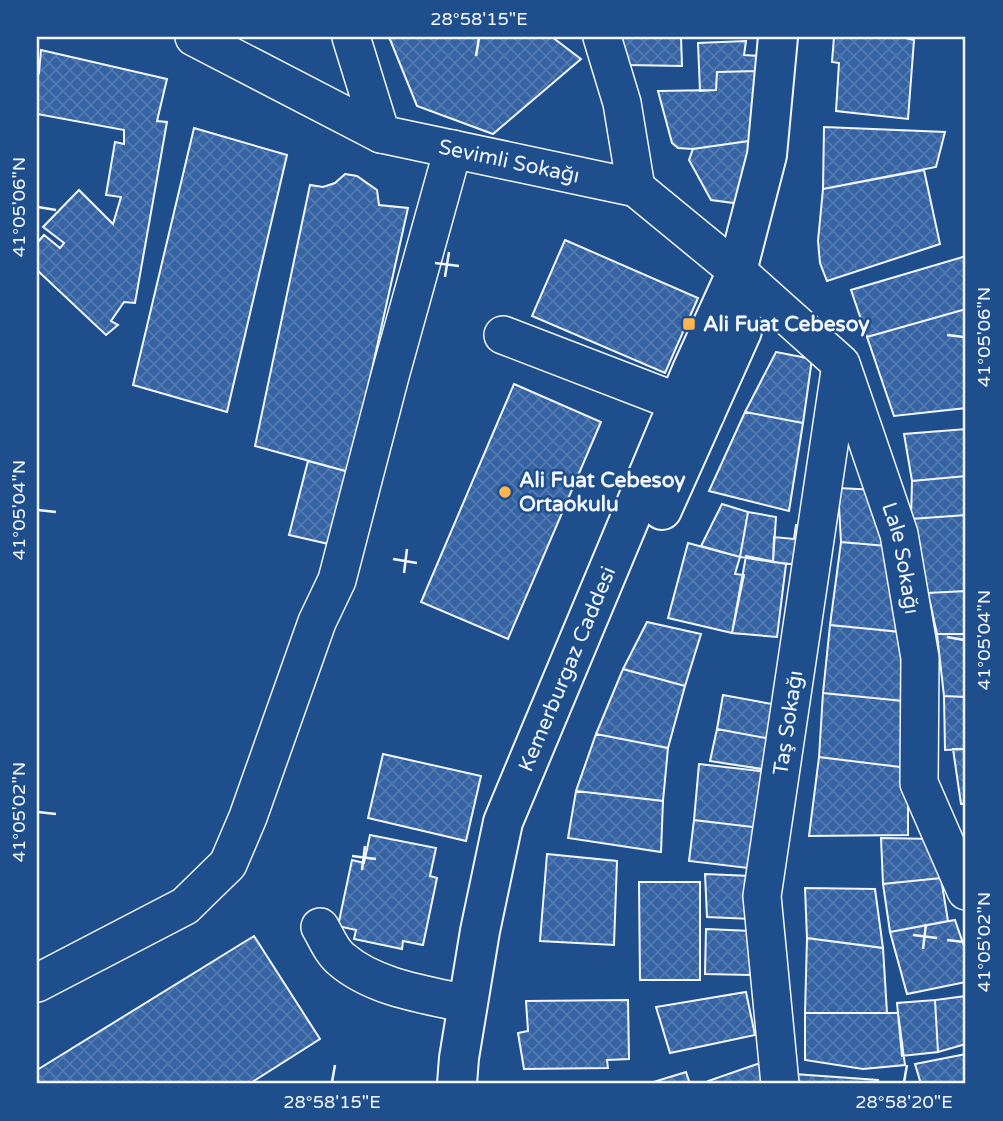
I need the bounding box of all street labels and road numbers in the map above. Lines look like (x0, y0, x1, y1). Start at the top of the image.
street label: Sevimli Sokağı (436, 134, 582, 188)
street label: Lale Sokağı (877, 499, 925, 616)
street label: Kemerburgaz Caddesi (513, 563, 621, 775)
street label: Taş Sokağı (768, 669, 808, 777)

